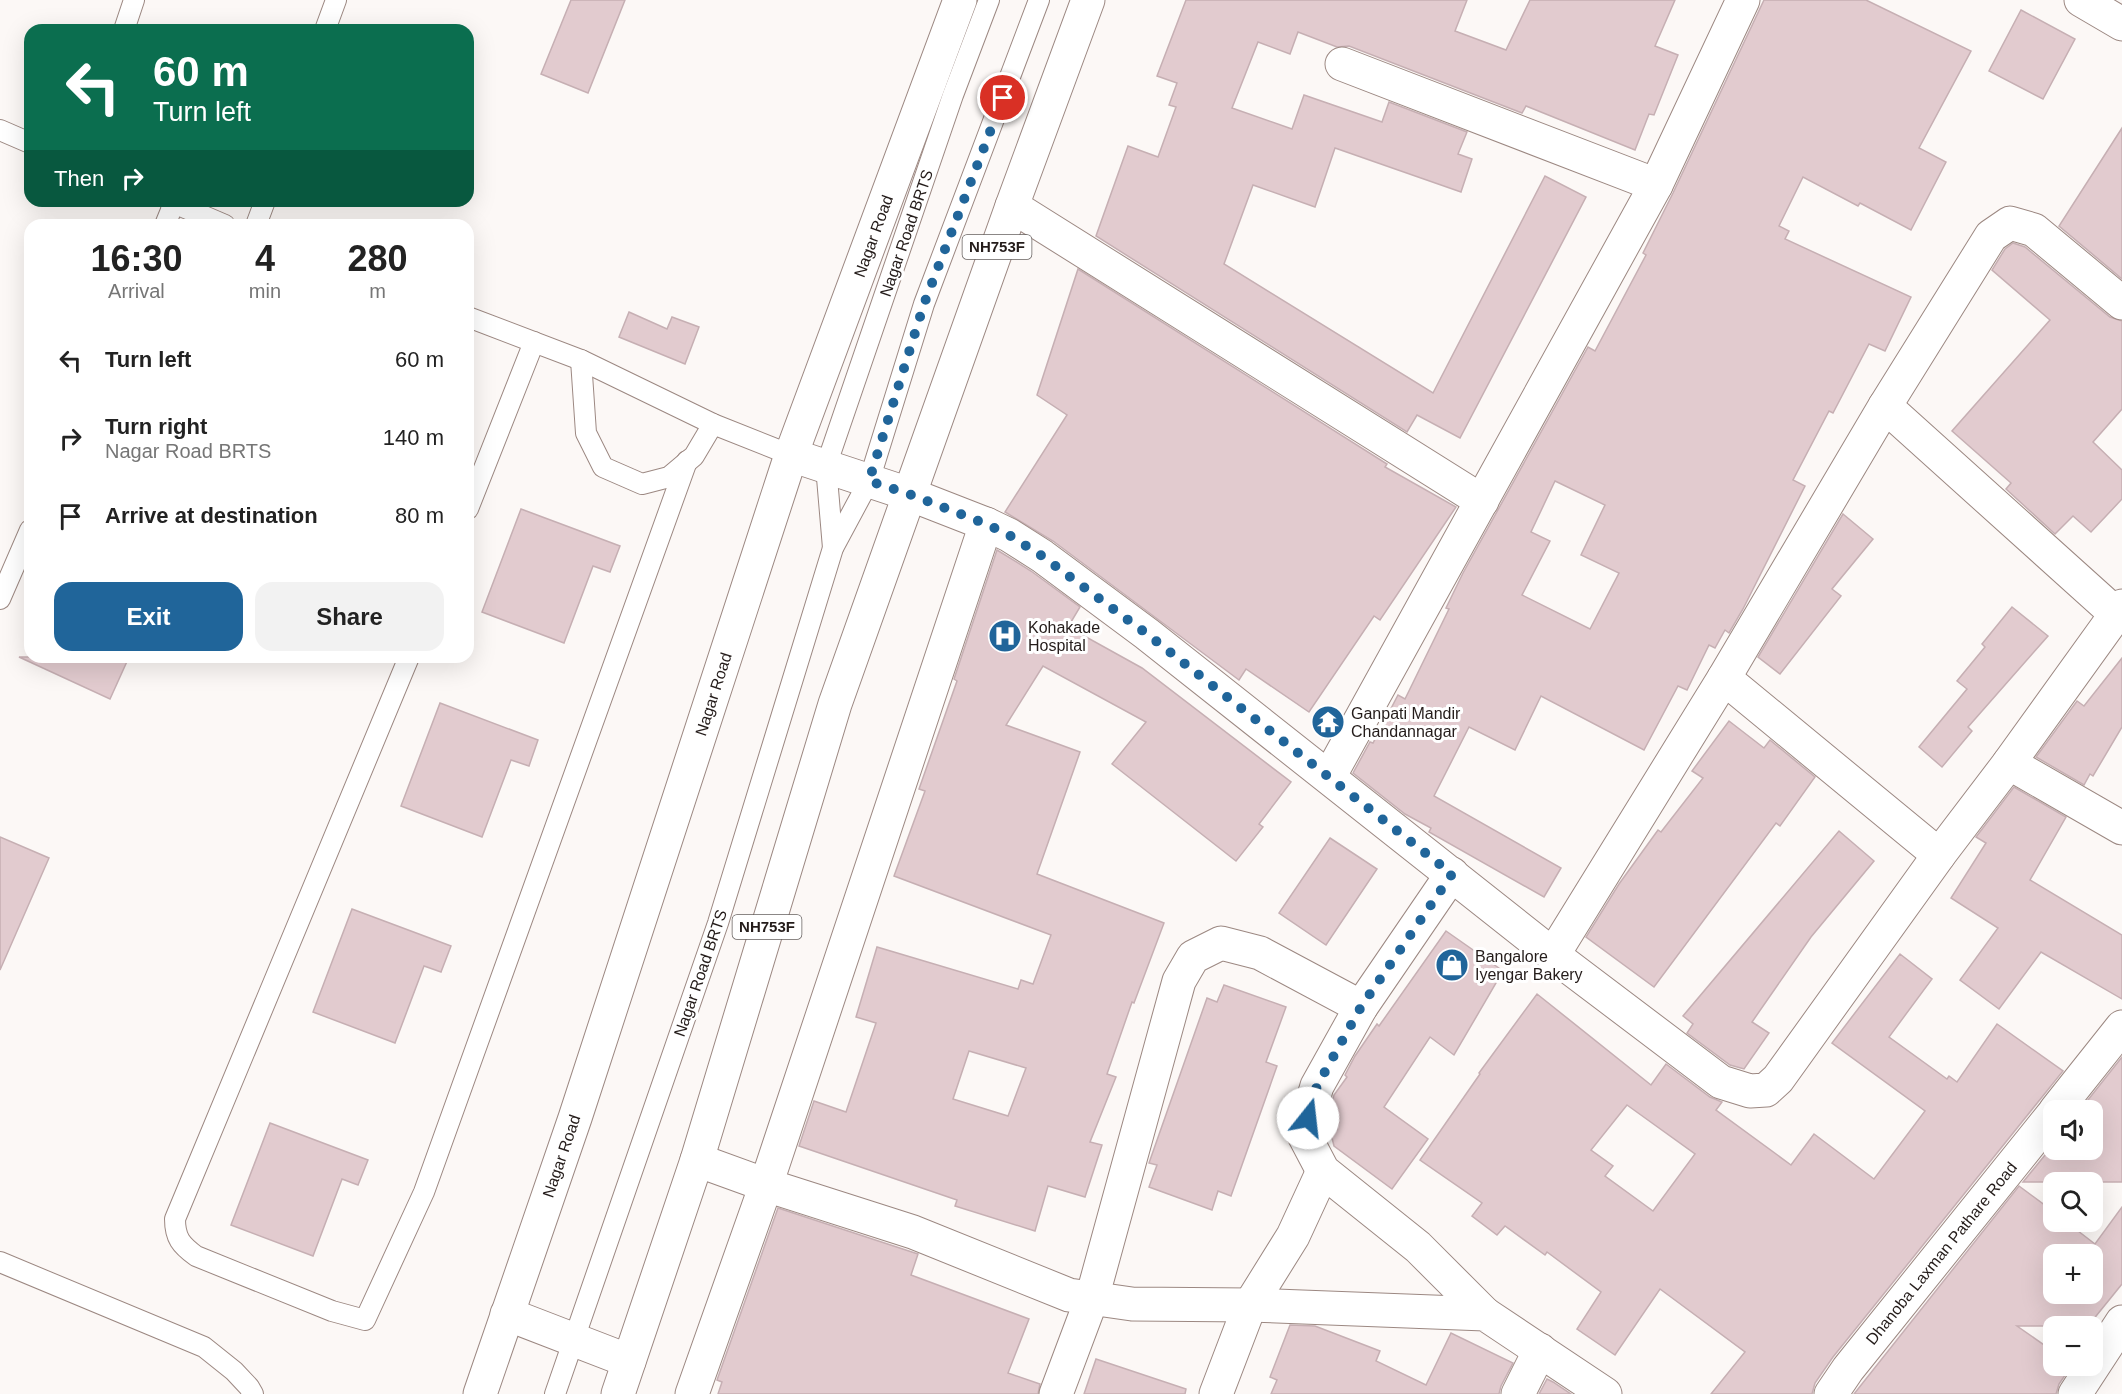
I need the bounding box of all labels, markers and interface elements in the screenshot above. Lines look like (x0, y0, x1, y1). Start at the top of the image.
icon: left (54, 48, 132, 126)
text: 60 m (153, 48, 249, 95)
pin (977, 72, 1028, 123)
icon: arrive (986, 81, 1019, 114)
text: Turn left (153, 97, 251, 127)
icon: right (116, 162, 149, 195)
text: Then (54, 166, 104, 191)
street label: Nagar Road BRTS (875, 167, 937, 299)
street label: Nagar Road (849, 192, 897, 280)
road number: NH753F (962, 235, 1032, 259)
text: 16:30 (90, 238, 182, 279)
text: 4 (255, 238, 275, 279)
text: 280 (347, 238, 408, 279)
text: Arrival (108, 280, 165, 302)
text: min (249, 280, 281, 302)
text: m (369, 280, 386, 302)
icon: left (54, 344, 87, 377)
text: Turn left (105, 347, 191, 372)
text: 60 m (395, 347, 444, 372)
text: Turn right (105, 414, 207, 439)
icon: right (54, 422, 87, 455)
text: 140 m (383, 425, 444, 450)
text: Nagar Road BRTS (105, 440, 271, 462)
icon: arrive (54, 500, 87, 533)
text: Arrive at destination (105, 503, 318, 528)
text: 80 m (395, 503, 444, 528)
button: Exit (54, 582, 243, 651)
button: Share (255, 582, 444, 651)
hospital icon: Kohakade Hospital (987, 618, 1023, 654)
place label: Kohakade Hospital (1028, 619, 1100, 654)
street label: Nagar Road (692, 650, 735, 738)
temple icon: Ganpati Mandir Chandannagar (1310, 704, 1346, 740)
place label: Ganpati Mandir Chandannagar (1351, 705, 1461, 740)
street label: Nagar Road BRTS (671, 907, 730, 1039)
road number: NH753F (732, 915, 801, 939)
shop icon: Bangalore Iyengar Bakery (1434, 947, 1470, 983)
place label: Bangalore Iyengar Bakery (1475, 948, 1583, 983)
position arrow (1276, 1086, 1340, 1150)
map controls (2043, 1100, 2103, 1376)
button: sound (2043, 1100, 2103, 1160)
street label: Nagar Road (539, 1113, 584, 1200)
street label: Dhanoba Laxman Pathare Road (1863, 1159, 2020, 1348)
button: search (2043, 1172, 2103, 1232)
button: + (2043, 1244, 2103, 1304)
button: − (2043, 1316, 2103, 1376)

